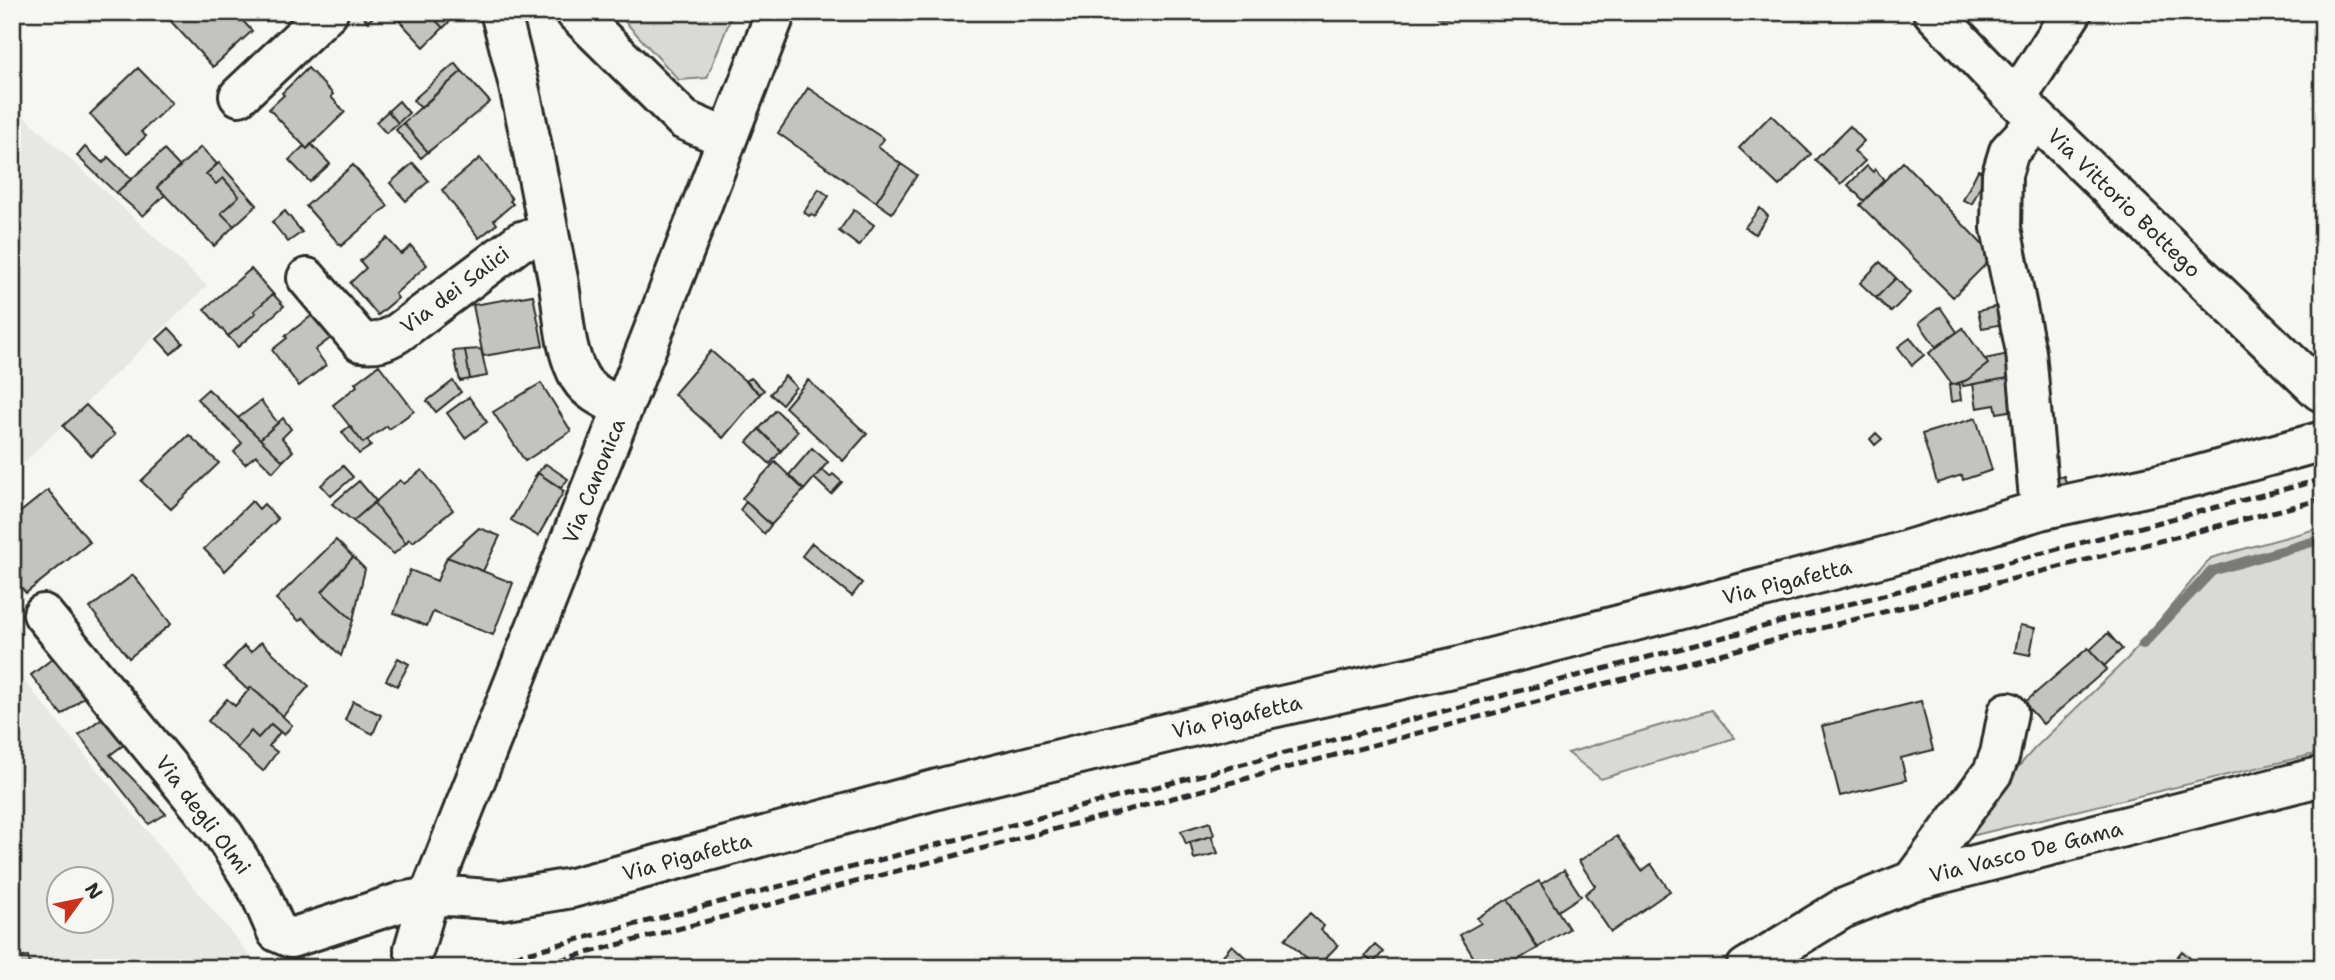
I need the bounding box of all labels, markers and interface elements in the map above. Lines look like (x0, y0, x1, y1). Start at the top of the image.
street label: Via Vittorio Bottego (2041, 122, 2207, 284)
street label: Via dei Salici (395, 240, 515, 340)
street label: Via Canonica (556, 414, 632, 548)
street label: Via Pigafetta (1719, 552, 1855, 612)
street label: Via Pigafetta (1169, 688, 1305, 746)
street label: Via degli Olmi (149, 750, 257, 880)
street label: Via Vasco De Gama (1926, 814, 2126, 890)
street label: Via Pigafetta (619, 826, 755, 888)
north arrow (46, 864, 116, 934)
text: N (79, 878, 108, 904)

